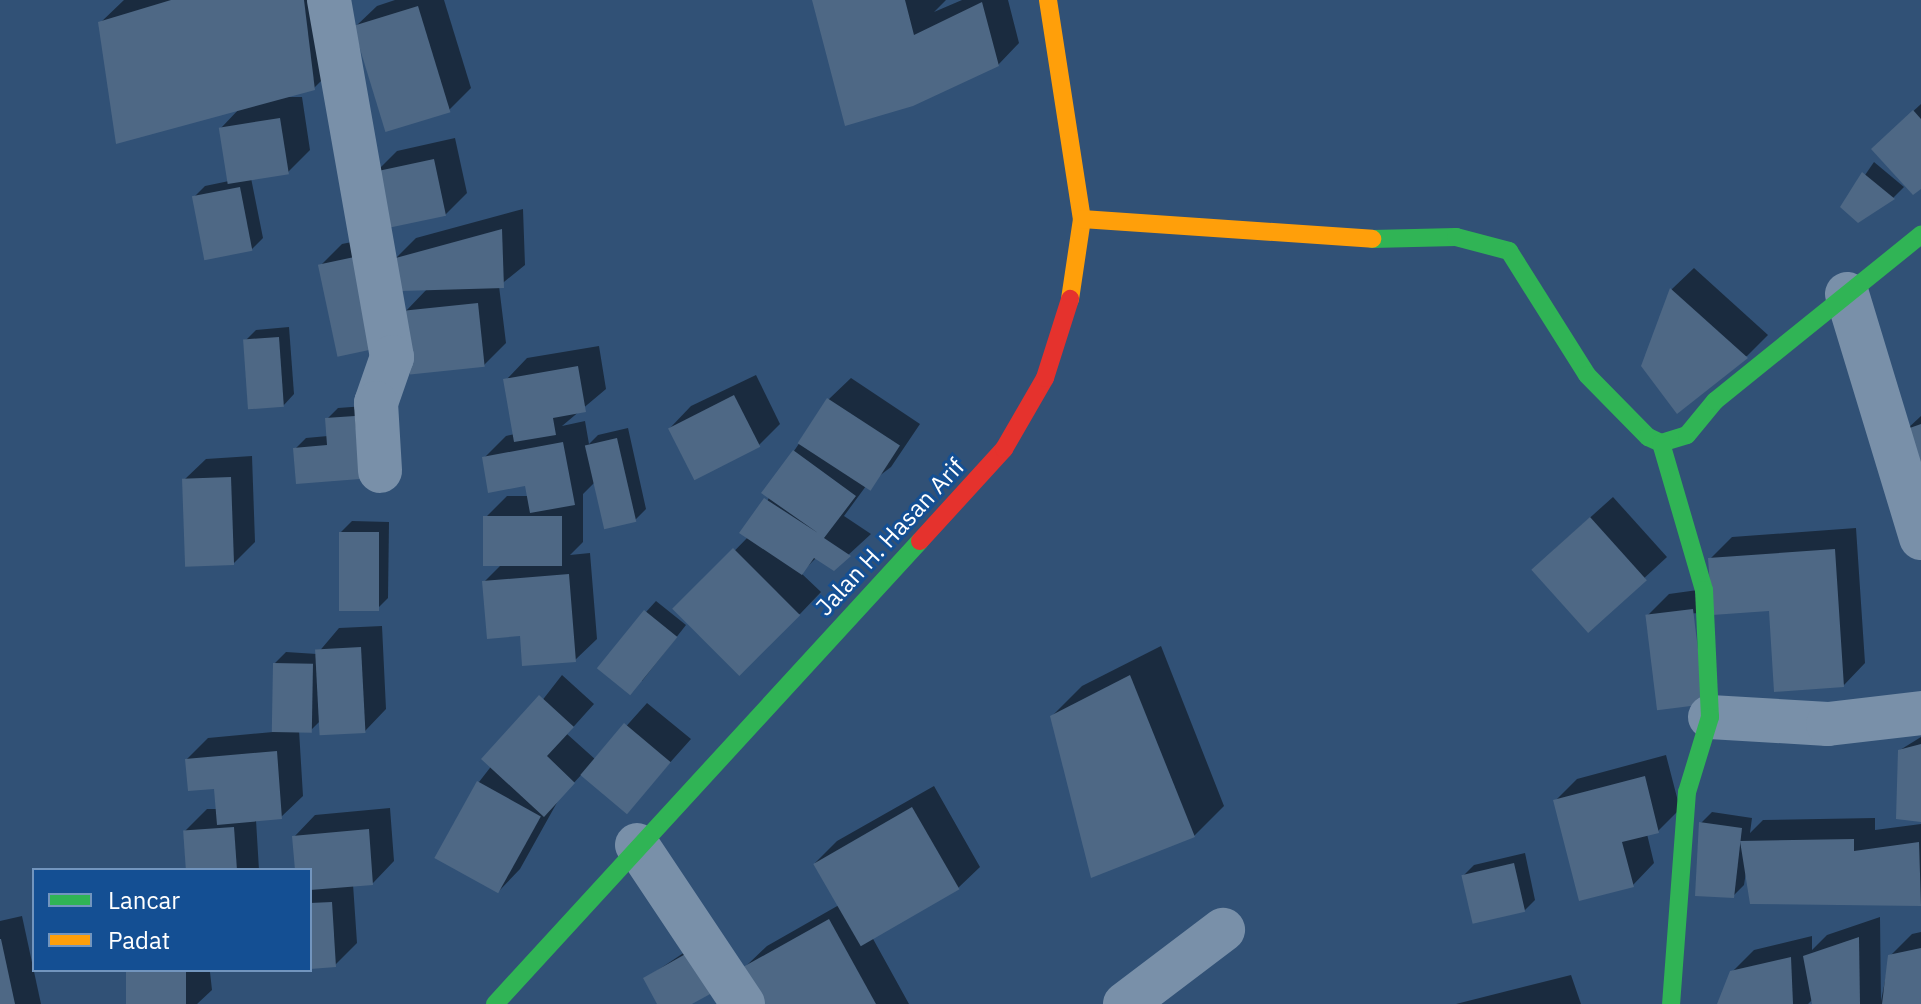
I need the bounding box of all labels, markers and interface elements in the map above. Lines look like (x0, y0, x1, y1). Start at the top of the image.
street label: Jalan H. Hasan Arif (810, 452, 970, 622)
legend (32, 868, 312, 972)
text: Lancar (108, 884, 180, 916)
text: Padat (108, 924, 170, 956)

